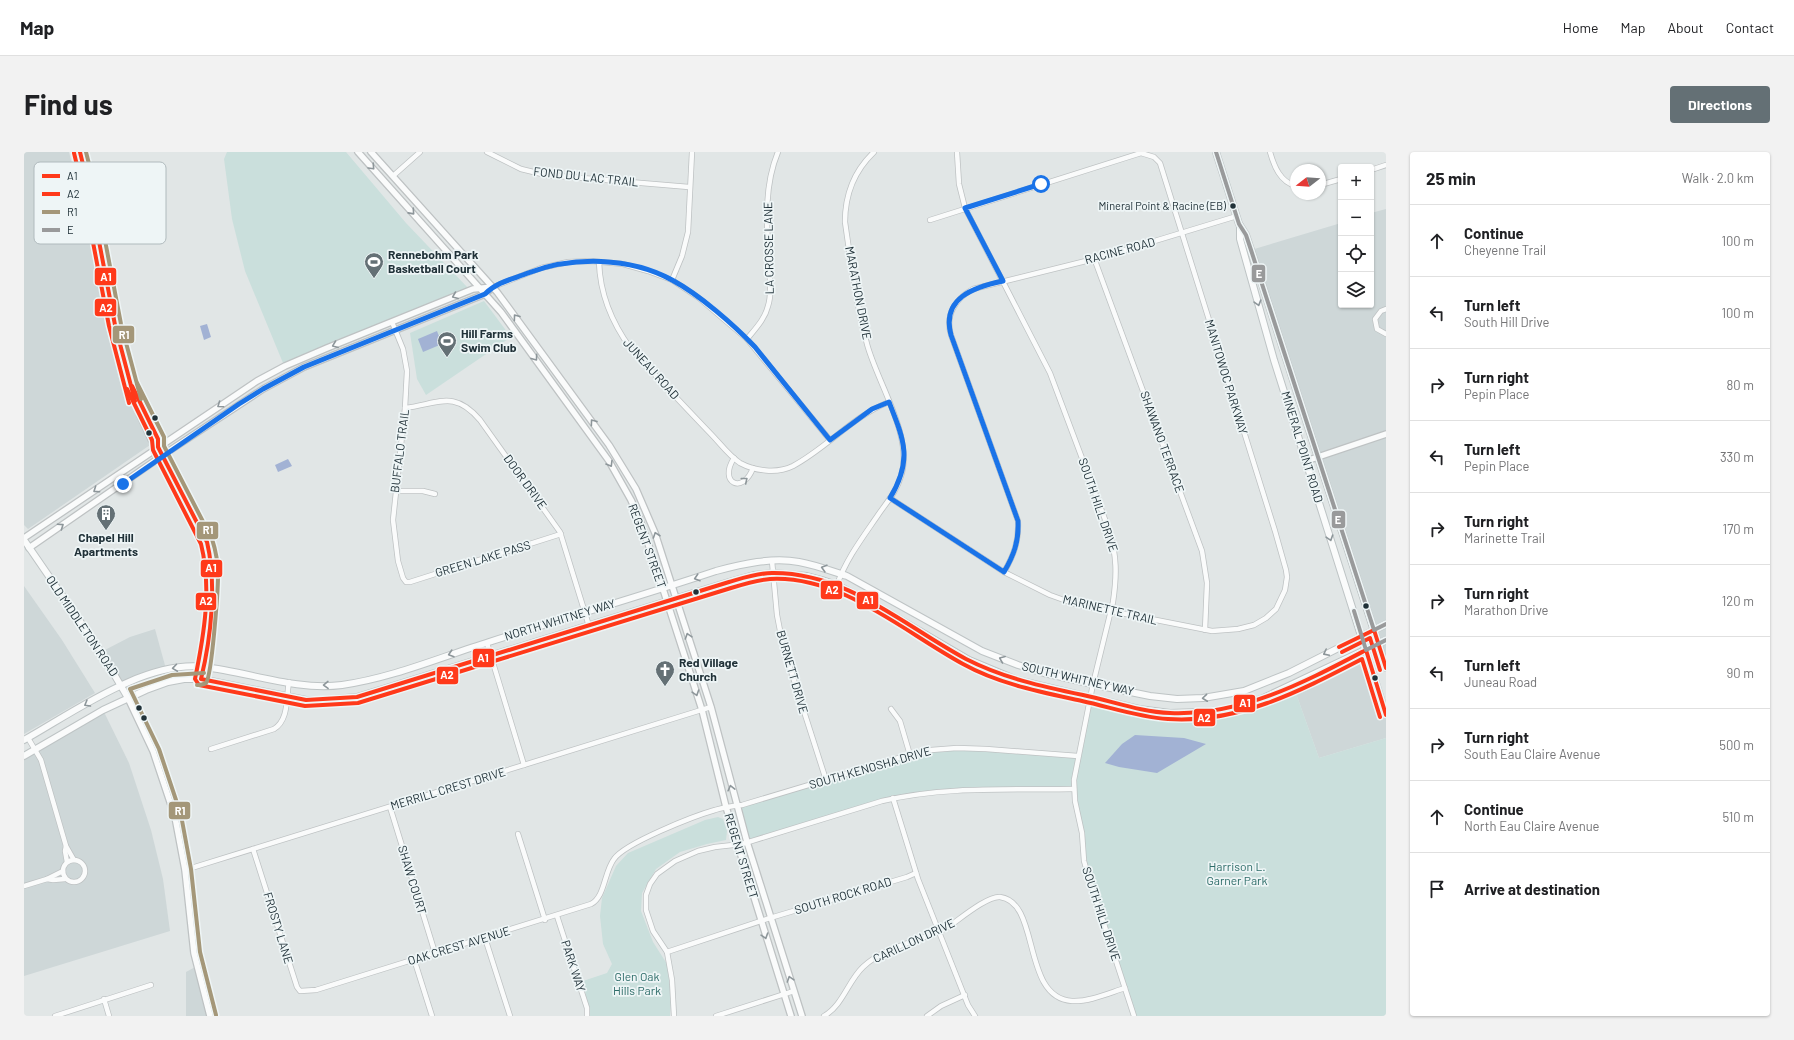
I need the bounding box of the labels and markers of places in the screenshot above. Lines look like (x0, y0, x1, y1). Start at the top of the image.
place label: Mineral Point & Racine (EB) (1099, 199, 1226, 212)
marker: Mineral Point & Racine (EB) (1228, 201, 1238, 211)
place label: Rennebohm Park Basketball Court (388, 247, 479, 275)
sports icon: Rennebohm Park Basketball Court (363, 251, 385, 279)
place label: Hill Farms Swim Club (461, 326, 517, 354)
sports icon: Hill Farms Swim Club (436, 330, 458, 358)
unlabelled marker (150, 413, 160, 423)
unlabelled marker (144, 428, 154, 438)
building icon: Chapel Hill Apartments (95, 503, 117, 531)
place label: Chapel Hill Apartments (74, 530, 138, 558)
unlabelled marker (691, 587, 701, 597)
unlabelled marker (1361, 601, 1371, 611)
place label: Red Village Church (679, 655, 738, 683)
church icon: Red Village Church (654, 659, 676, 687)
unlabelled marker (1370, 673, 1380, 683)
unlabelled marker (134, 703, 144, 713)
unlabelled marker (139, 713, 149, 723)

